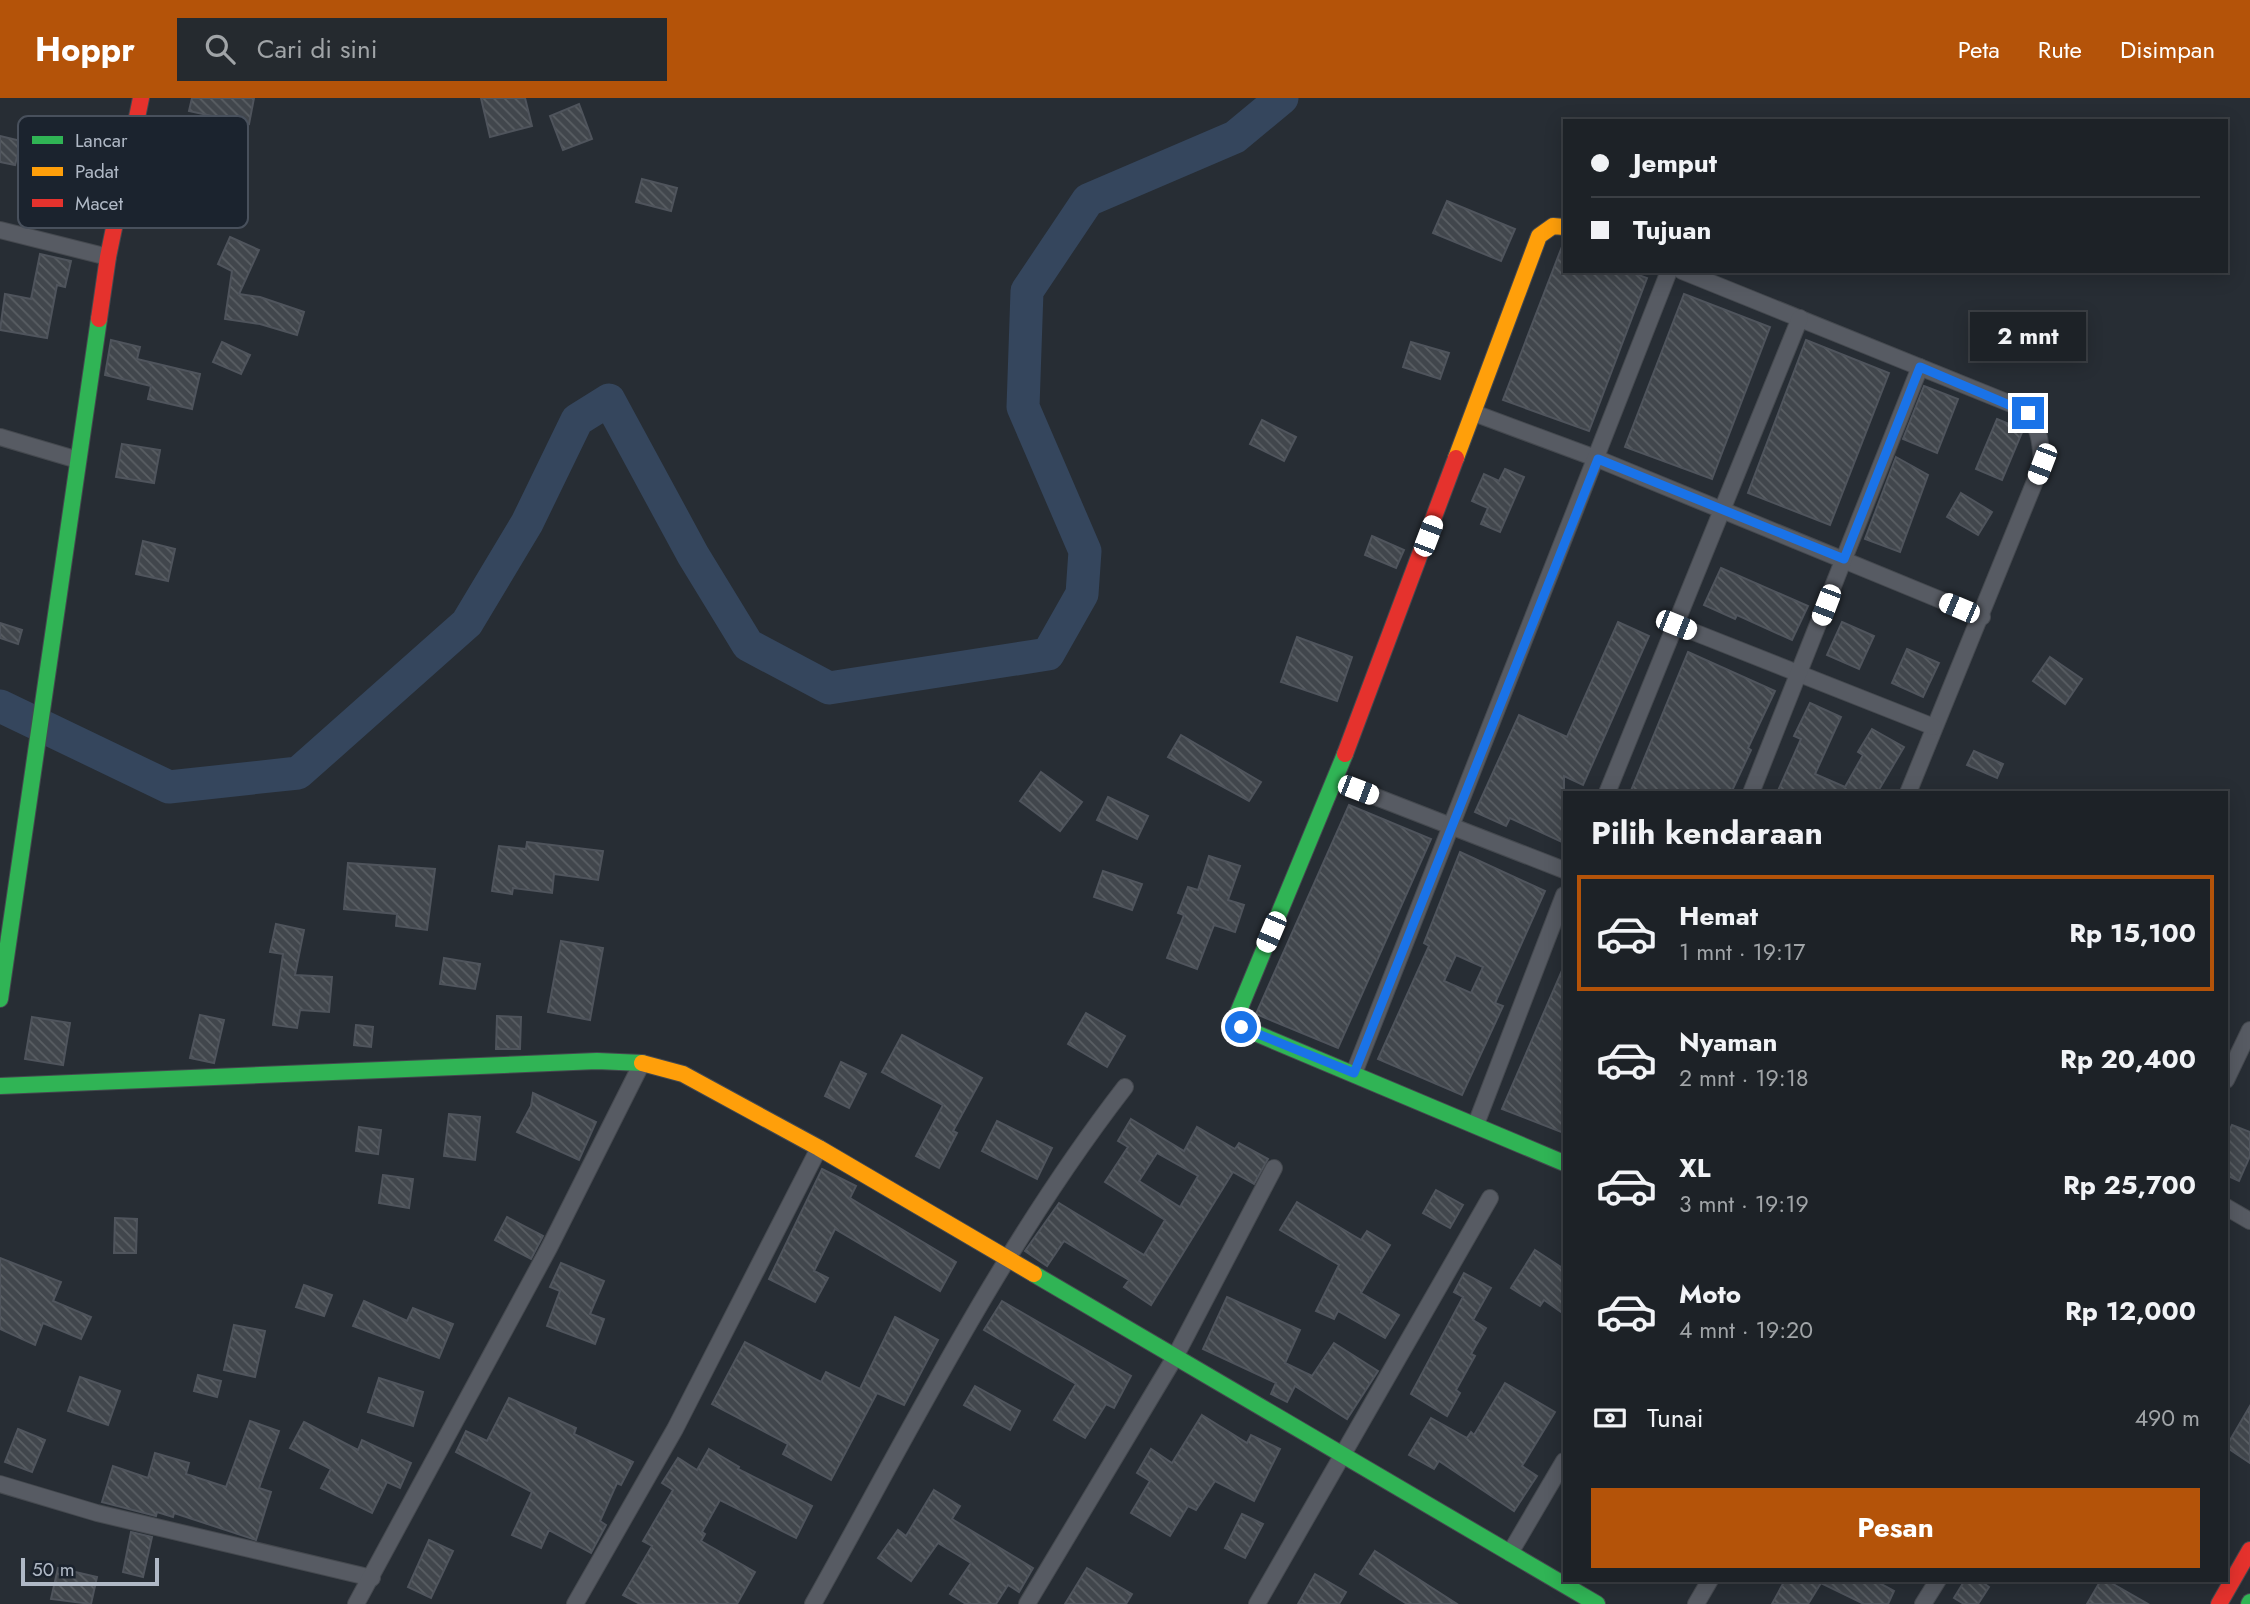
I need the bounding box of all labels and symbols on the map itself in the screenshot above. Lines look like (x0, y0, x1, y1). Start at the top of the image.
legend (18, 116, 248, 228)
text: Lancar (75, 127, 128, 154)
text: Padat (75, 158, 119, 185)
text: Macet (75, 190, 123, 217)
callout: 2 mnt (1970, 312, 2086, 360)
route end (2012, 397, 2044, 429)
car (2025, 441, 2060, 487)
car (1411, 513, 1446, 559)
car (1809, 582, 1844, 628)
car (1936, 590, 1983, 626)
car (1653, 607, 1700, 643)
car (1335, 773, 1382, 807)
car (1254, 909, 1289, 955)
route start (1225, 1011, 1257, 1043)
scale bar (21, 1555, 159, 1587)

